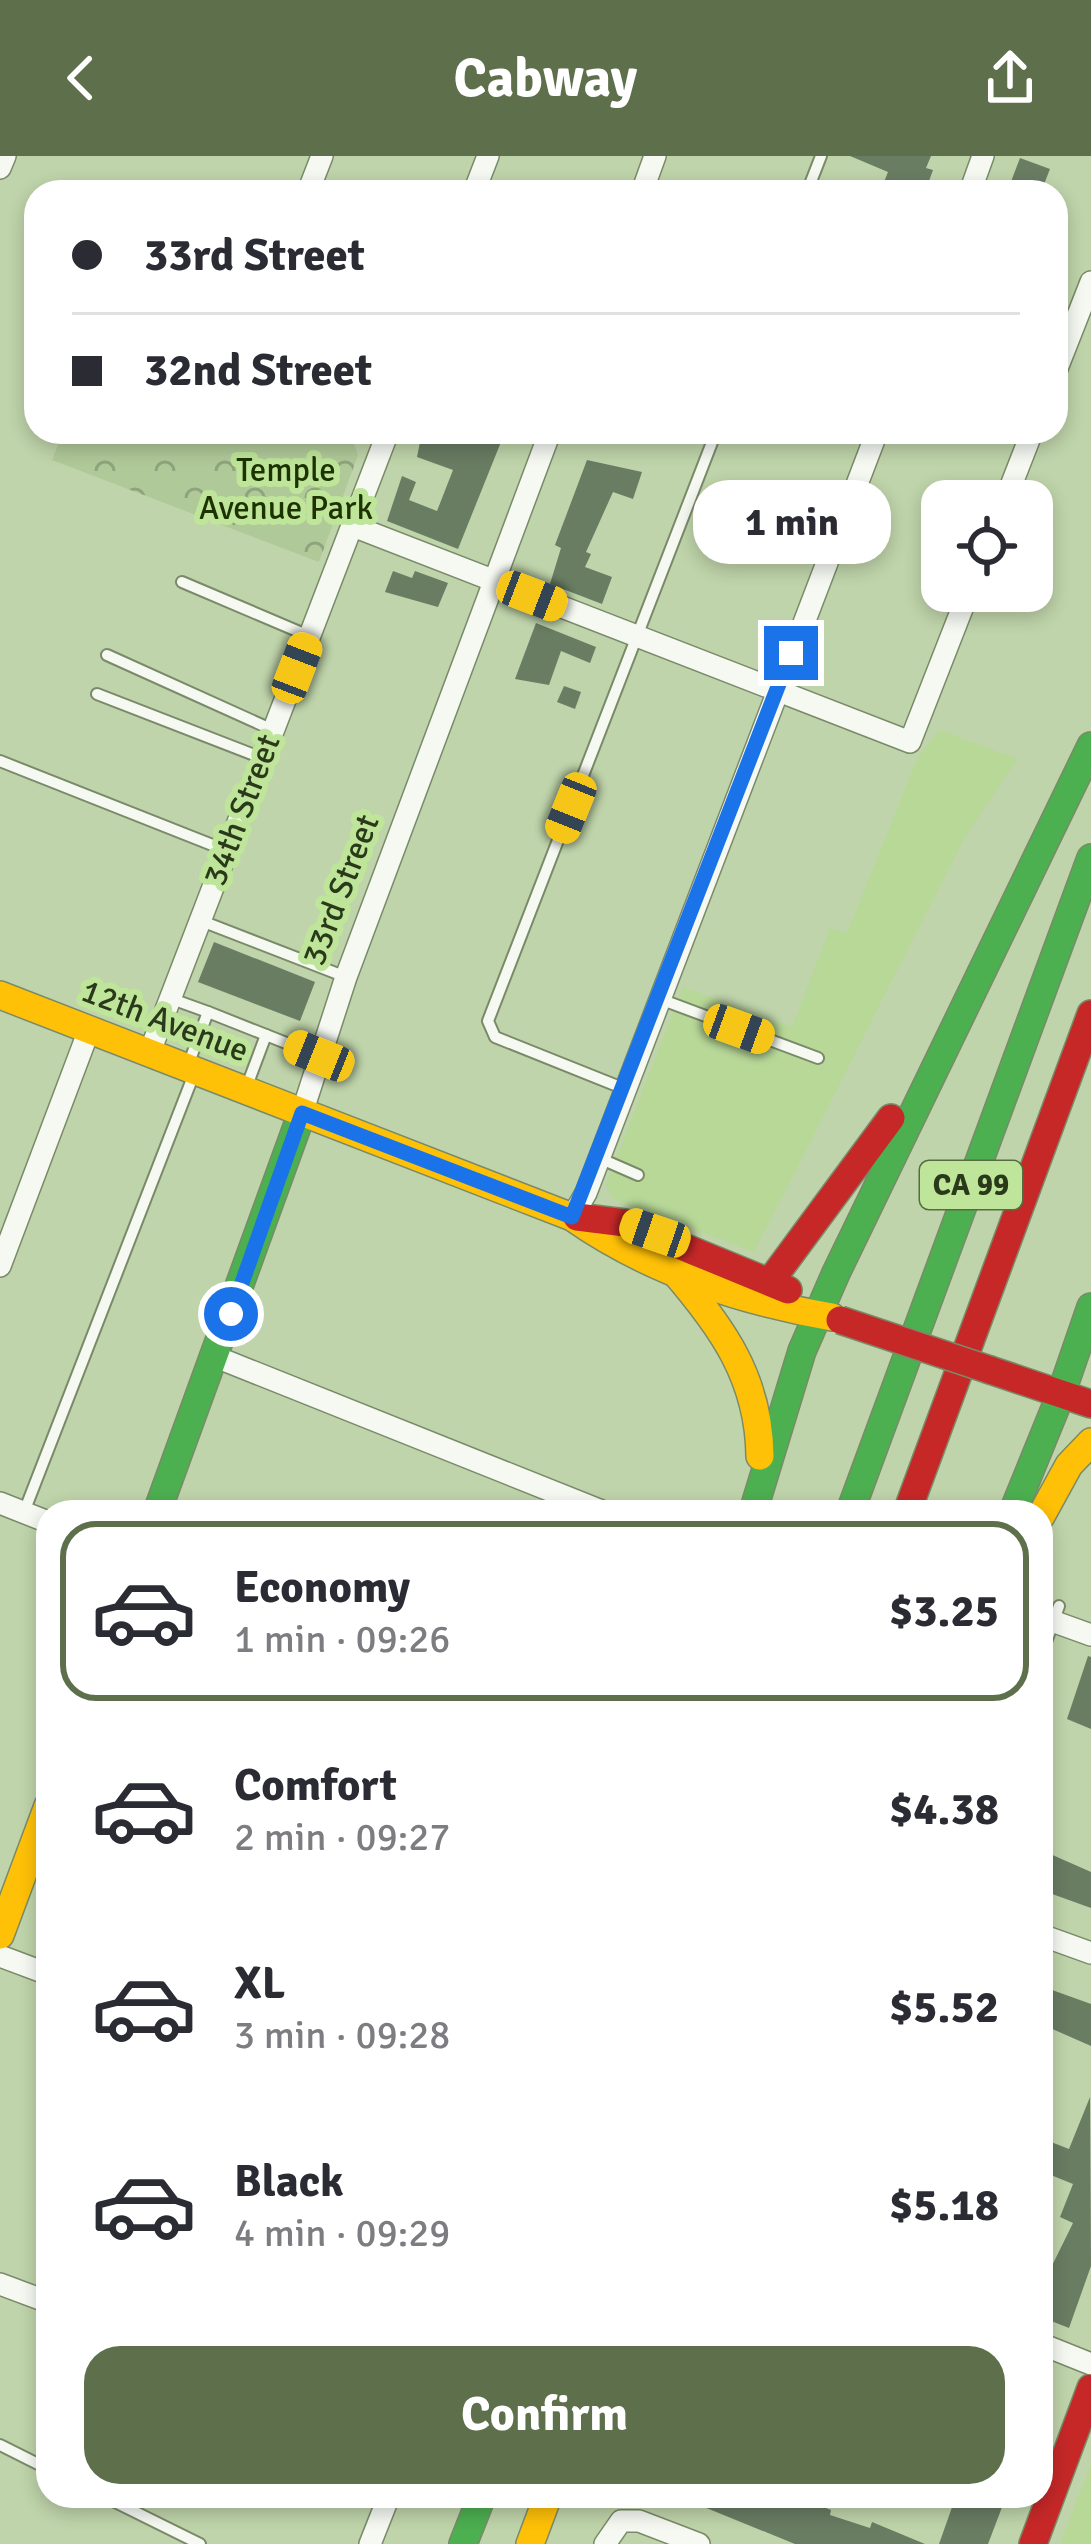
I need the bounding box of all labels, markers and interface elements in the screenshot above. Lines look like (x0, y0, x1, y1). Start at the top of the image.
icon: back (48, 45, 114, 111)
text: Cabway (454, 45, 637, 112)
icon: share (977, 45, 1043, 111)
text: 33rd Street (144, 228, 365, 283)
text: 32nd Street (144, 343, 372, 398)
park label: Temple Avenue Park (199, 450, 373, 529)
callout: 1 min (692, 479, 890, 563)
map controls (921, 480, 1053, 612)
button: locate (921, 480, 1053, 612)
text: 1 min (745, 498, 839, 546)
car (492, 566, 572, 626)
route end (764, 626, 818, 680)
car (267, 628, 327, 708)
street label: 34th Street (194, 729, 290, 891)
car (541, 768, 601, 848)
street label: 33rd Street (294, 809, 388, 971)
street label: 12th Avenue (76, 970, 254, 1072)
car (699, 1000, 779, 1058)
car (279, 1026, 359, 1086)
road number: CA 99 (920, 1161, 1022, 1209)
car (615, 1204, 695, 1262)
route start (204, 1287, 258, 1341)
icon: car (90, 1557, 198, 1665)
text: Economy (234, 1560, 410, 1615)
text: $3.25 (889, 1584, 999, 1639)
text: 1 min · 09:26 (234, 1615, 450, 1663)
icon: car (90, 1755, 198, 1863)
text: Comfort (234, 1758, 397, 1813)
text: $4.38 (889, 1782, 999, 1837)
text: 2 min · 09:27 (234, 1813, 450, 1861)
icon: car (90, 1953, 198, 2061)
text: XL (234, 1956, 285, 2011)
text: $5.52 (889, 1980, 999, 2035)
text: 3 min · 09:28 (234, 2011, 450, 2059)
icon: car (90, 2151, 198, 2259)
text: Black (234, 2154, 344, 2209)
text: $5.18 (889, 2178, 999, 2233)
text: 4 min · 09:29 (234, 2209, 450, 2257)
button: Confirm (84, 2346, 1005, 2484)

